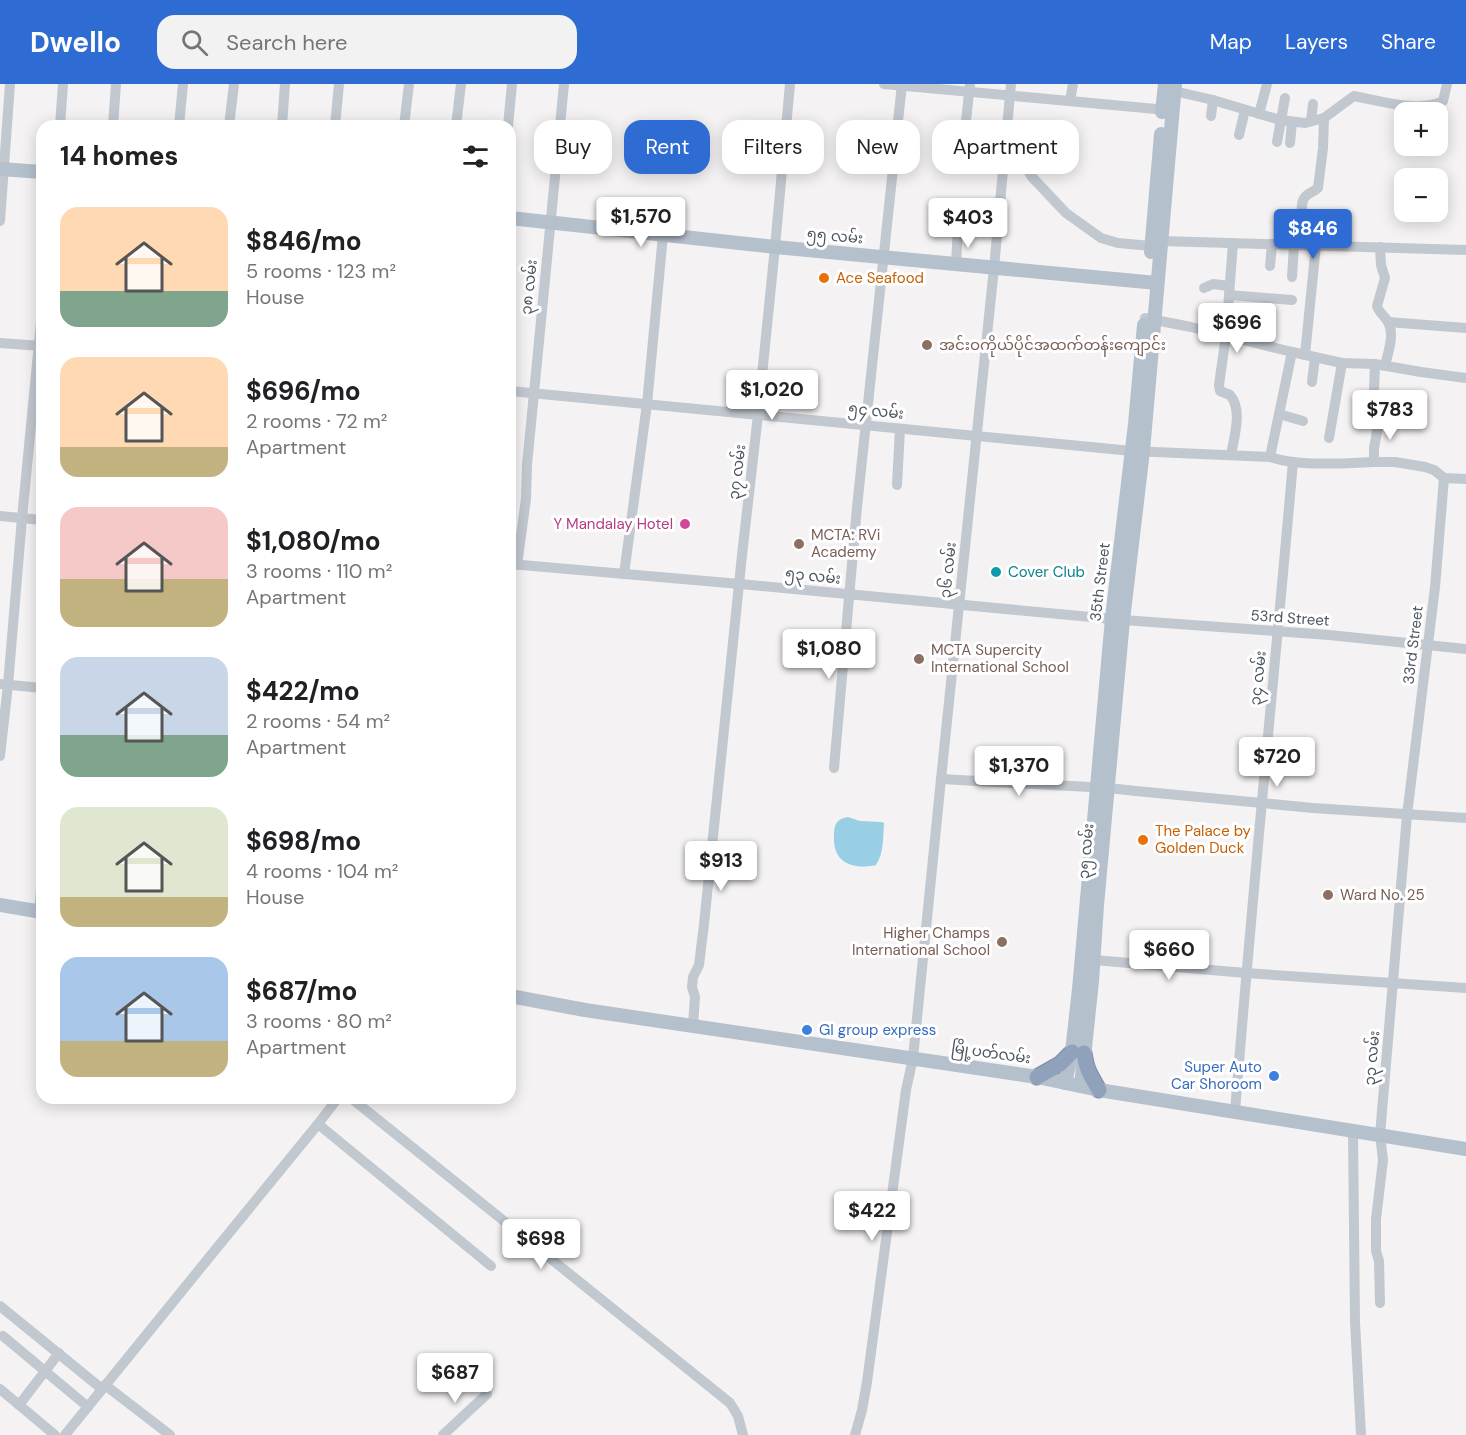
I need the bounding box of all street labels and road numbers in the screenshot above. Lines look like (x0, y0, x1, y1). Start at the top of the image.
street label: ၅၅ လမ်း (806, 224, 864, 250)
street label: ၃၈ လမ်း (516, 258, 544, 316)
street label: ၅၄ လမ်း (847, 398, 905, 426)
street label: ၃၇ လမ်း (724, 443, 752, 501)
street label: ၃၆ လမ်း (935, 541, 963, 599)
street label: 35th Street (1085, 541, 1115, 622)
street label: ၅၃ လမ်း (784, 563, 842, 591)
street label: 53rd Street (1250, 605, 1330, 631)
street label: 33rd Street (1398, 605, 1428, 685)
street label: ၃၄ လမ်း (1245, 650, 1273, 706)
street label: ၃၅ လမ်း (1074, 822, 1100, 880)
street label: ၃၃ လမ်း (1360, 1030, 1386, 1086)
street label: မြို့ပတ်လမ်း (950, 1038, 1032, 1070)

